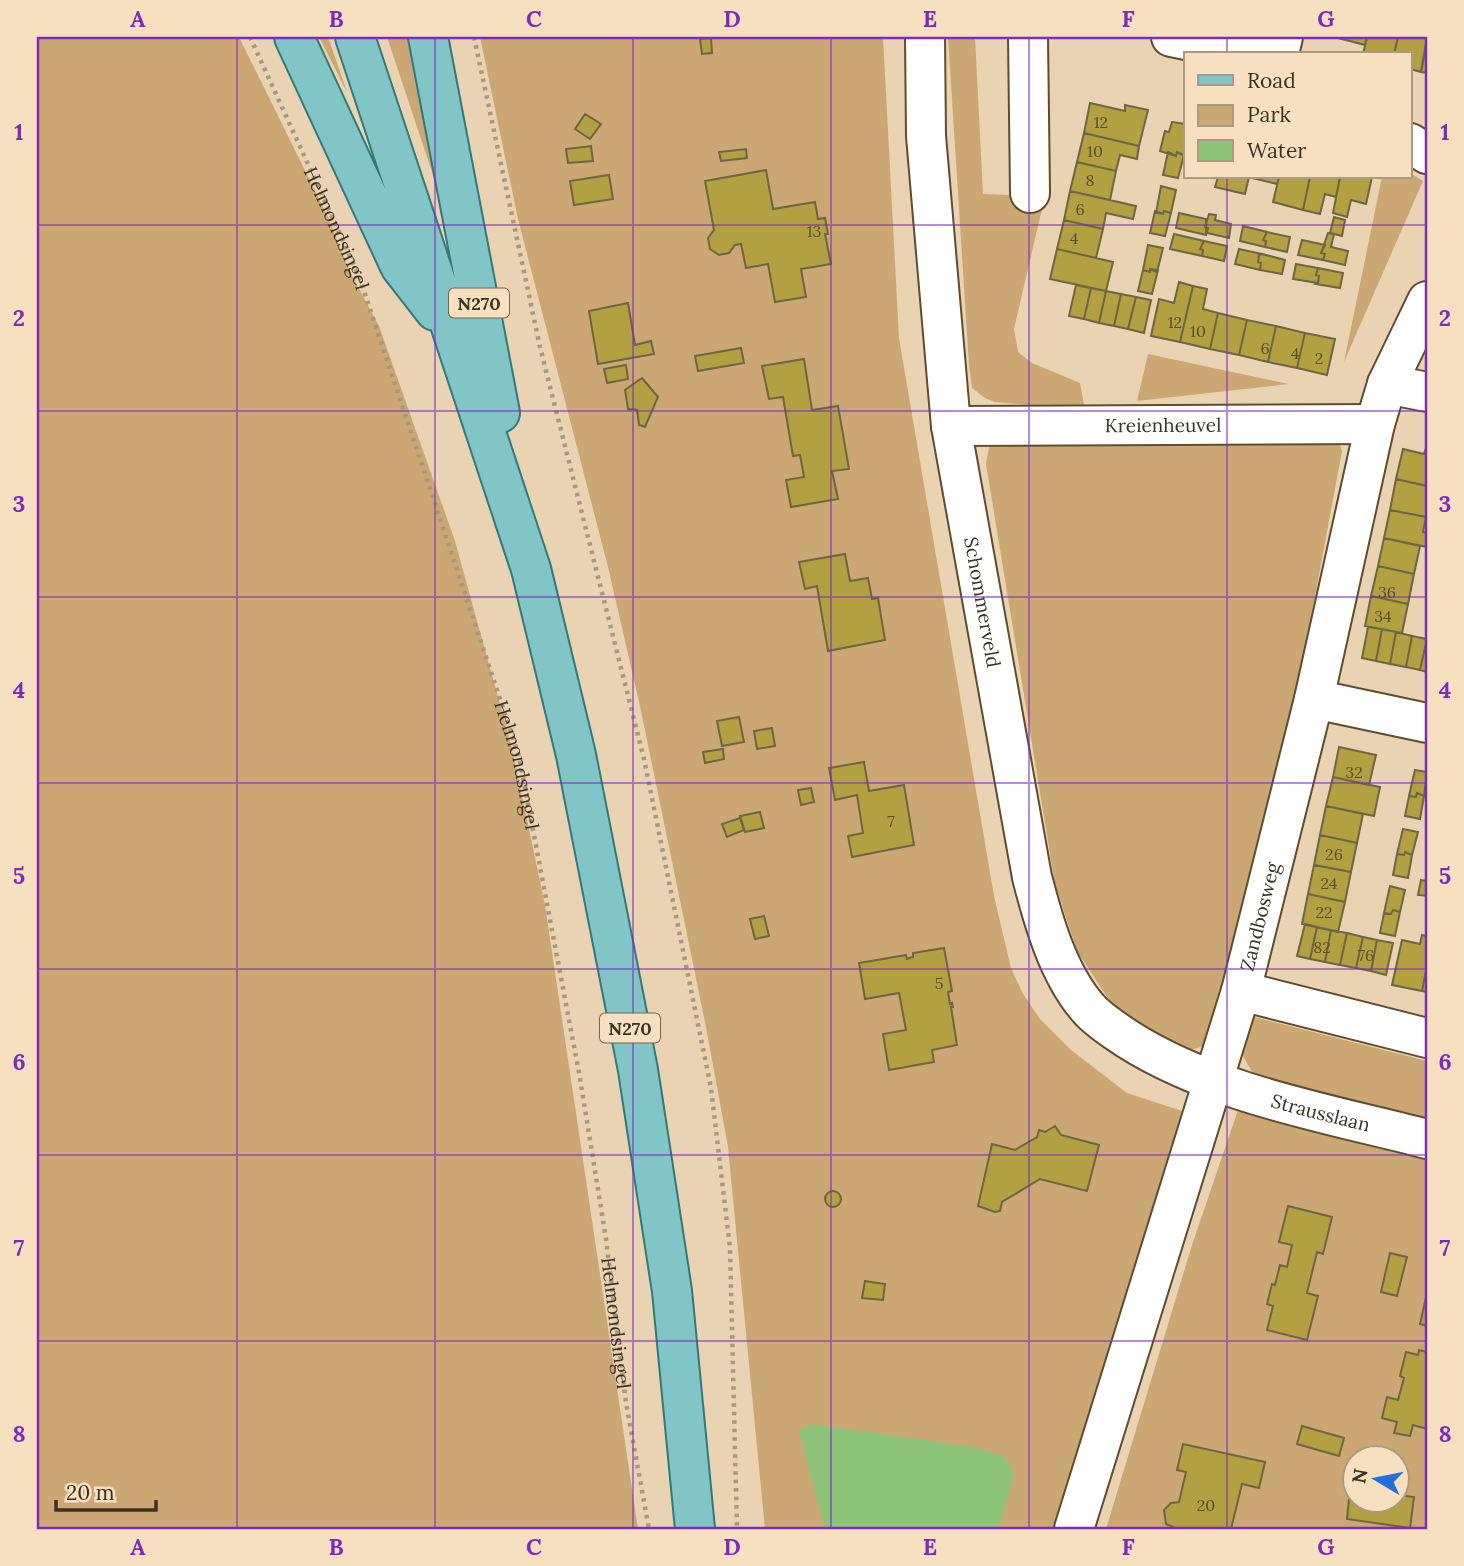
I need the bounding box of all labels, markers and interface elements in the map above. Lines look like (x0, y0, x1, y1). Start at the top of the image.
text: A (130, 4, 146, 33)
text: B (328, 4, 344, 33)
text: C (526, 4, 542, 33)
text: D (723, 4, 741, 33)
text: E (923, 4, 937, 33)
text: F (1121, 4, 1135, 33)
text: G (1317, 4, 1335, 33)
legend (1184, 52, 1412, 178)
text: Road (1247, 67, 1296, 94)
text: Park (1247, 101, 1291, 128)
house number: 12 (1094, 112, 1108, 132)
text: 1 (14, 117, 24, 146)
text: 1 (1440, 117, 1450, 146)
text: Water (1247, 137, 1306, 164)
house number: 10 (1087, 141, 1103, 161)
street label: Helmondsingel (299, 163, 375, 293)
house number: 8 (1086, 170, 1095, 190)
house number: 6 (1075, 199, 1085, 219)
house number: 13 (807, 221, 821, 241)
house number: 4 (1070, 228, 1079, 248)
road number: N270 (449, 288, 509, 318)
text: 2 (13, 303, 25, 332)
text: 2 (1439, 303, 1451, 332)
house number: 12 (1168, 312, 1182, 332)
house number: 10 (1190, 321, 1206, 341)
house number: 6 (1260, 338, 1270, 358)
house number: 4 (1291, 343, 1300, 363)
house number: 2 (1315, 348, 1323, 368)
street label: Kreienheuvel (1105, 413, 1221, 437)
text: 3 (13, 489, 25, 518)
text: 3 (1439, 489, 1451, 518)
street label: Schommerveld (959, 535, 1006, 669)
house number: 36 (1378, 582, 1396, 602)
house number: 34 (1374, 606, 1392, 626)
text: 4 (13, 675, 25, 704)
text: 4 (1439, 675, 1451, 704)
street label: Helmondsingel (489, 697, 545, 832)
house number: 32 (1345, 762, 1363, 782)
house number: 7 (887, 811, 895, 831)
house number: 26 (1325, 844, 1343, 864)
street label: Zandbosweg (1234, 859, 1285, 973)
text: 5 (13, 861, 25, 890)
text: 5 (1439, 861, 1451, 890)
house number: 24 (1321, 873, 1338, 893)
house number: 22 (1315, 902, 1333, 922)
house number: 82 (1313, 937, 1331, 957)
house number: 76 (1358, 945, 1374, 965)
house number: 5 (935, 973, 943, 993)
road number: N270 (600, 1014, 660, 1042)
text: 6 (12, 1047, 26, 1076)
text: 6 (1438, 1047, 1452, 1076)
street label: Strausslaan (1268, 1088, 1373, 1137)
text: 7 (14, 1233, 25, 1262)
text: 7 (1440, 1233, 1451, 1262)
street label: Helmondsingel (596, 1256, 636, 1390)
text: 8 (12, 1419, 26, 1448)
text: 8 (1438, 1419, 1452, 1448)
north arrow (1342, 1444, 1412, 1514)
text: N (1346, 1466, 1372, 1485)
scale bar (56, 1468, 156, 1512)
text: 20 m (66, 1479, 115, 1506)
house number: 20 (1197, 1495, 1215, 1515)
text: A (130, 1532, 146, 1561)
text: B (328, 1532, 344, 1561)
text: C (526, 1532, 542, 1561)
text: D (723, 1532, 741, 1561)
text: E (923, 1532, 937, 1561)
text: F (1121, 1532, 1135, 1561)
text: G (1317, 1532, 1335, 1561)

